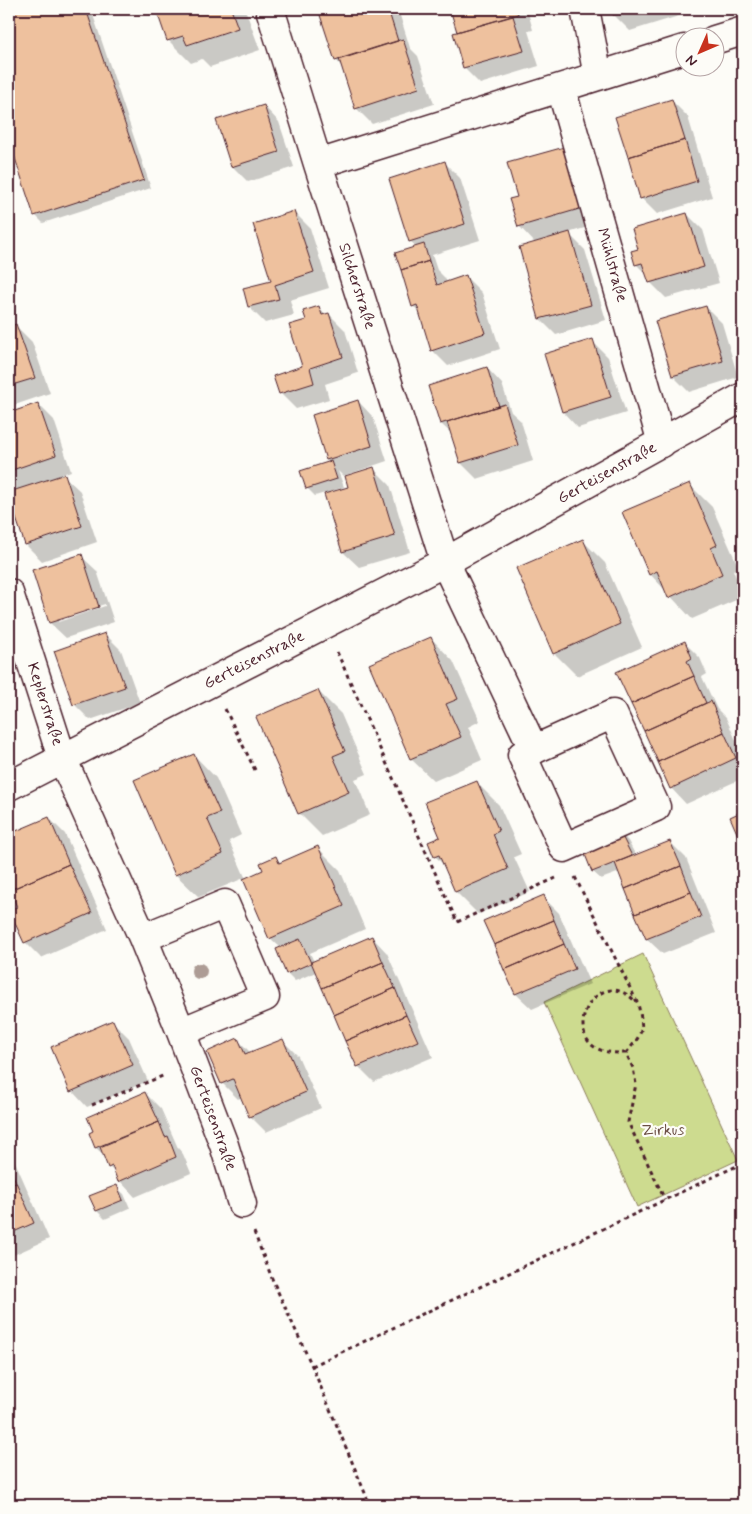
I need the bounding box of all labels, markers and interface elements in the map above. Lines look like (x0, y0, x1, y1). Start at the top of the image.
north arrow (674, 28, 724, 78)
text: N (682, 51, 701, 70)
street label: Mühlstraße (591, 226, 633, 305)
street label: Silcherstraße (333, 240, 381, 332)
street label: Gerteisenstraße (554, 437, 660, 509)
street label: Gerteisenstraße (200, 626, 308, 694)
street label: Keplerstraße (22, 660, 68, 748)
street label: Gerteisenstraße (184, 1063, 242, 1174)
park label: Zirkus (641, 1120, 685, 1141)

